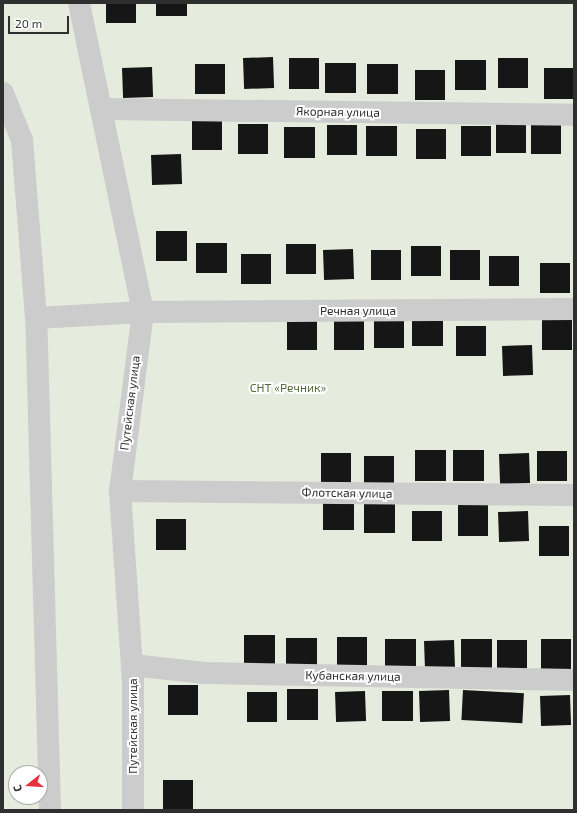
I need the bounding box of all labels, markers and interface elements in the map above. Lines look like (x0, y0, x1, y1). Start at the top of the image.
scale bar (10, 8, 71, 34)
text: 20 m (15, 16, 42, 30)
street label: Якорная улица (296, 104, 380, 120)
street label: Речная улица (320, 304, 396, 318)
street label: Путейская улица (117, 355, 143, 451)
park label: СНТ «Речник» (250, 381, 326, 395)
street label: Флотская улица (301, 485, 393, 501)
street label: Кубанская улица (305, 668, 401, 684)
street label: Путейская улица (126, 678, 140, 774)
north arrow (8, 765, 48, 805)
text: С (10, 783, 24, 793)

